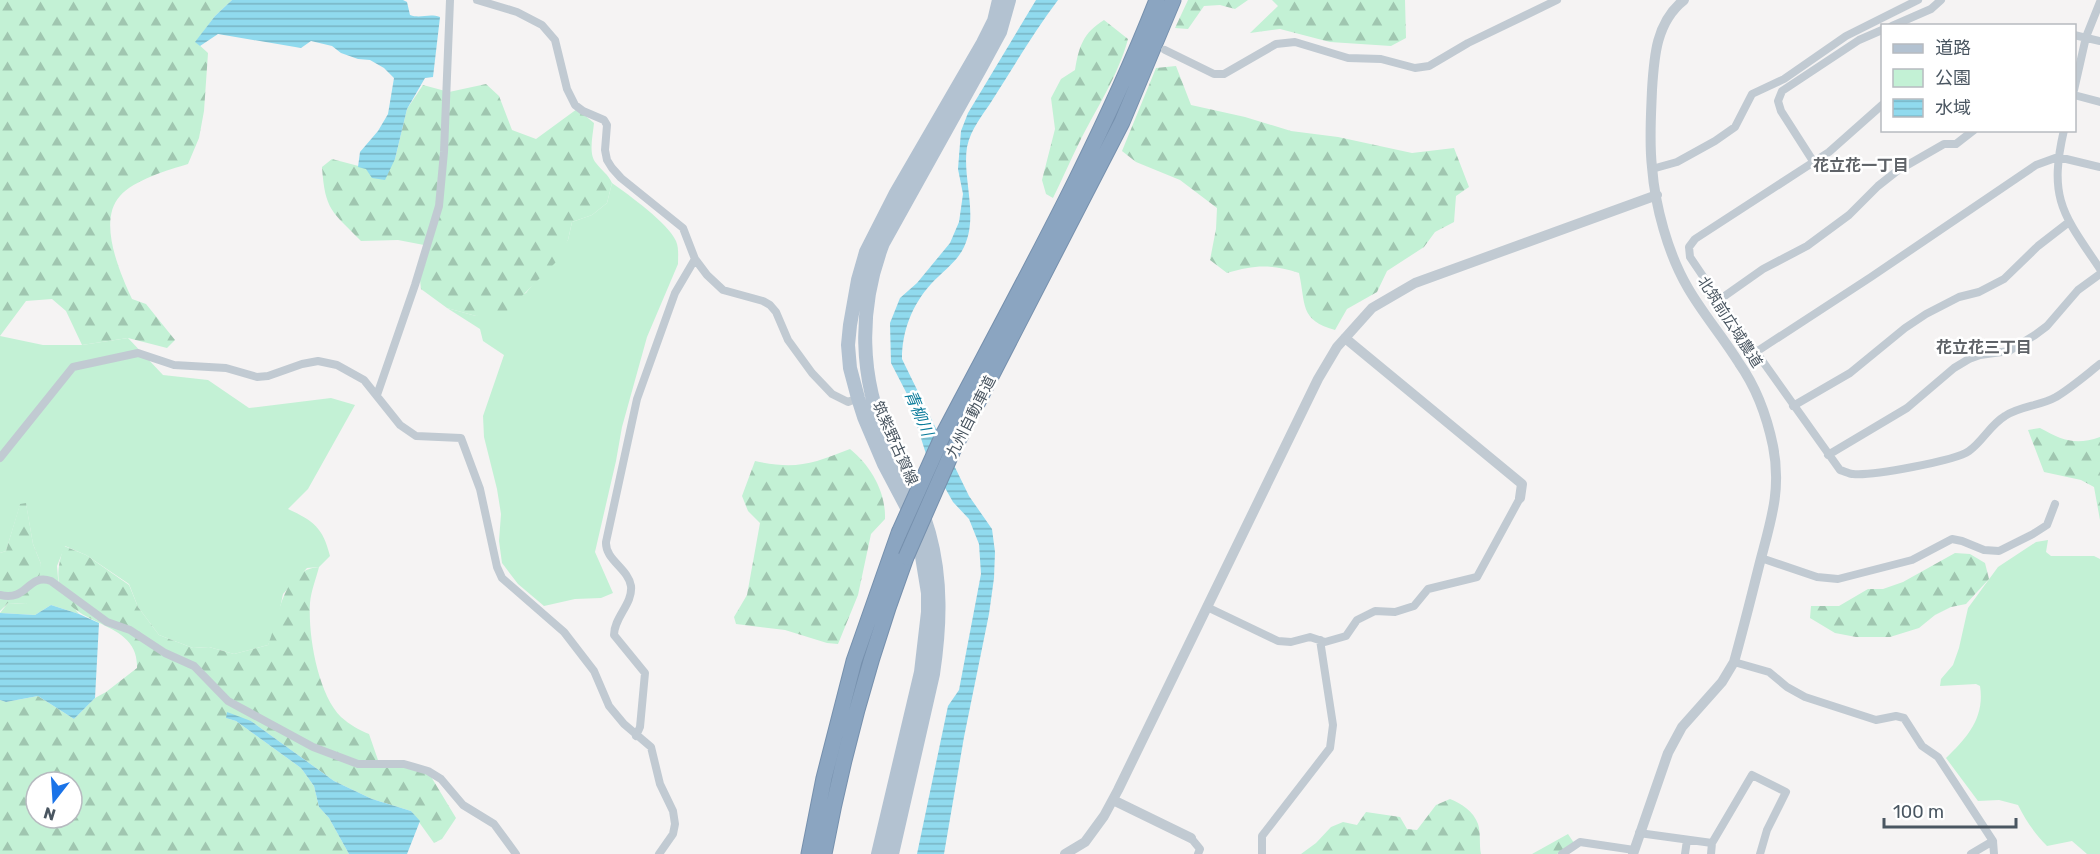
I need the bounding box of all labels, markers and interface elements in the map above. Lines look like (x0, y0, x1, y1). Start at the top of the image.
legend (1881, 24, 2076, 132)
text: 道路 (1935, 37, 1971, 59)
text: 公園 (1935, 67, 1971, 89)
text: 水域 (1935, 97, 1971, 119)
district label: 花立花一丁目 (1813, 156, 1909, 175)
street label: 北筑前広域農道 (1694, 273, 1766, 371)
district label: 花立花三丁目 (1936, 338, 2032, 357)
street label: 九州自動車道 (943, 373, 999, 461)
water label: 青柳川 (901, 387, 938, 441)
street label: 筑紫野古賀線 (868, 398, 922, 488)
north arrow (24, 770, 84, 830)
scale bar (1884, 791, 2016, 829)
text: 100 m (1893, 801, 1944, 823)
text: N (41, 803, 58, 825)

